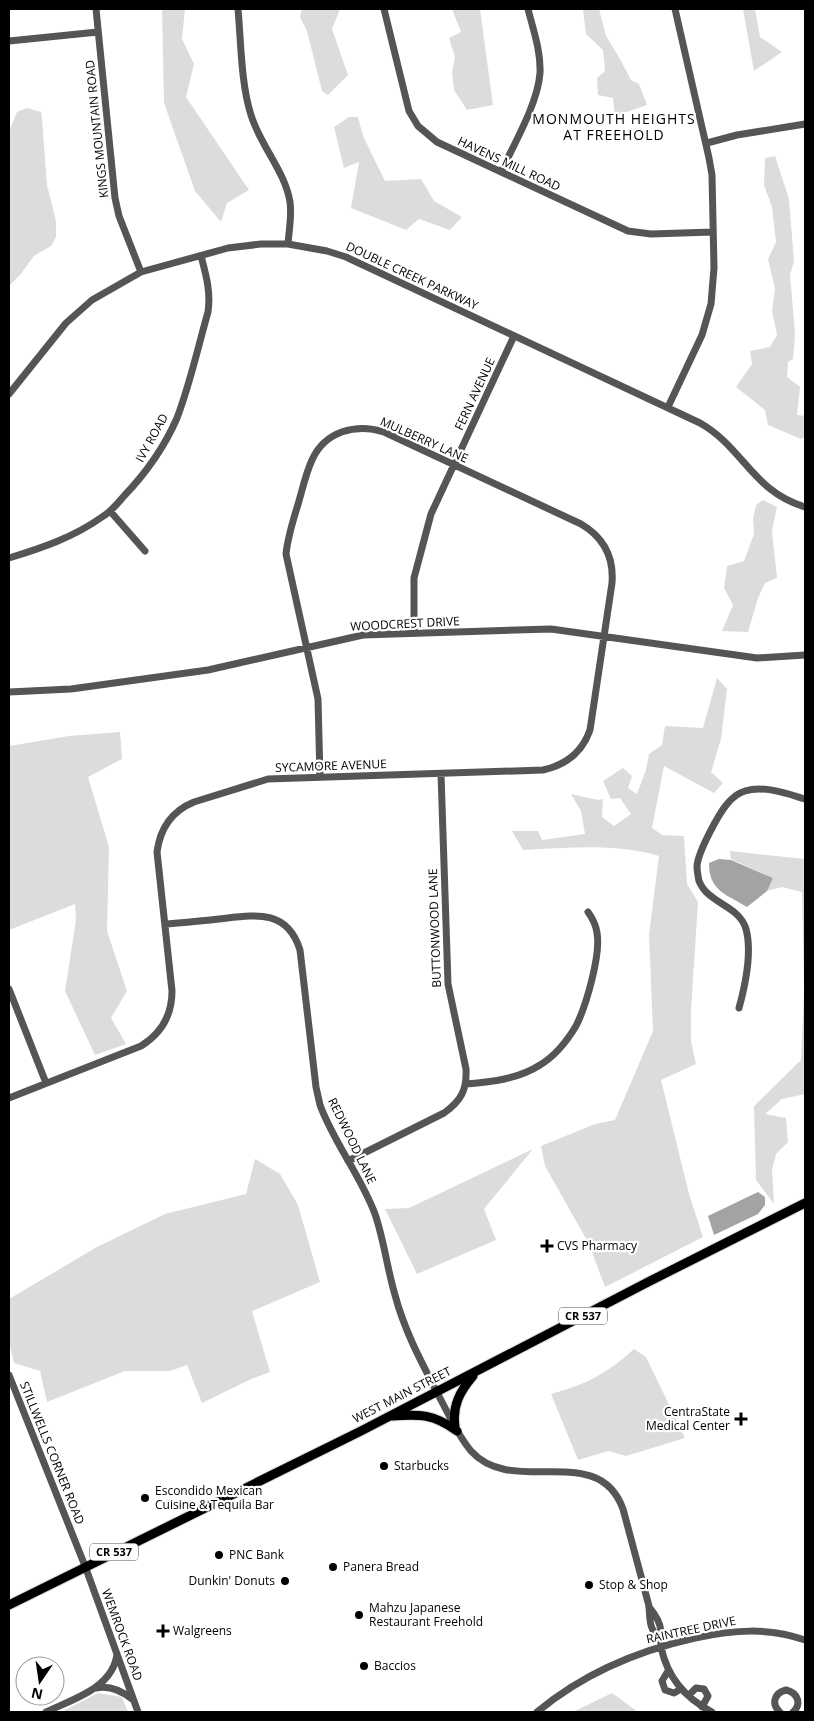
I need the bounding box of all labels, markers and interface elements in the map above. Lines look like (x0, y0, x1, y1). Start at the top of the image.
street label: KINGS MOUNTAIN ROAD (81, 59, 112, 199)
district label: MONMOUTH HEIGHTS AT FREEHOLD (532, 109, 696, 144)
street label: HAVENS MILL ROAD (455, 132, 563, 195)
street label: DOUBLE CREEK PARKWAY (343, 237, 481, 314)
street label: FERN AVENUE (450, 355, 499, 433)
street label: IVY ROAD (131, 410, 172, 465)
street label: MULBERRY LANE (378, 413, 471, 467)
street label: WOODCREST DRIVE (350, 612, 460, 635)
street label: SYCAMORE AVENUE (275, 755, 387, 776)
street label: BUTTONWOOD LANE (424, 868, 445, 988)
street label: REDWOOD LANE (324, 1095, 381, 1187)
place label: CVS Pharmacy (557, 1237, 638, 1254)
marker: CVS Pharmacy (541, 1240, 553, 1252)
road number: CR 537 (559, 1308, 607, 1324)
street label: WEST MAIN STREET (350, 1362, 454, 1427)
street label: STILLWELLS CORNER ROAD (16, 1379, 89, 1527)
place label: CentraState Medical Center (646, 1403, 730, 1434)
marker: CentraState Medical Center (734, 1412, 748, 1426)
place label: Starbucks (394, 1457, 449, 1474)
marker: Starbucks (378, 1460, 390, 1472)
place label: Escondido Mexican Cuisine & Tequila Bar (155, 1482, 274, 1513)
marker: Escondido Mexican Cuisine & Tequila Bar (139, 1492, 151, 1504)
road number: CR 537 (90, 1544, 138, 1560)
place label: PNC Bank (229, 1546, 285, 1563)
marker: PNC Bank (213, 1549, 225, 1561)
place label: Panera Bread (343, 1558, 419, 1575)
marker: Panera Bread (327, 1561, 339, 1573)
place label: Dunkin' Donuts (188, 1572, 275, 1589)
marker: Dunkin' Donuts (279, 1575, 291, 1587)
place label: Stop & Shop (599, 1576, 668, 1593)
marker: Stop & Shop (583, 1579, 595, 1591)
street label: WEMROCK ROAD (98, 1587, 147, 1683)
place label: Mahzu Japanese Restaurant Freehold (369, 1599, 483, 1630)
marker: Mahzu Japanese Restaurant Freehold (353, 1609, 365, 1621)
street label: RAINTREE DRIVE (645, 1612, 737, 1647)
place label: Walgreens (173, 1622, 232, 1639)
marker: Walgreens (157, 1625, 169, 1637)
north arrow (15, 1656, 65, 1706)
place label: Baccios (374, 1657, 416, 1674)
marker: Baccios (358, 1660, 370, 1672)
text: N (29, 1684, 45, 1705)

